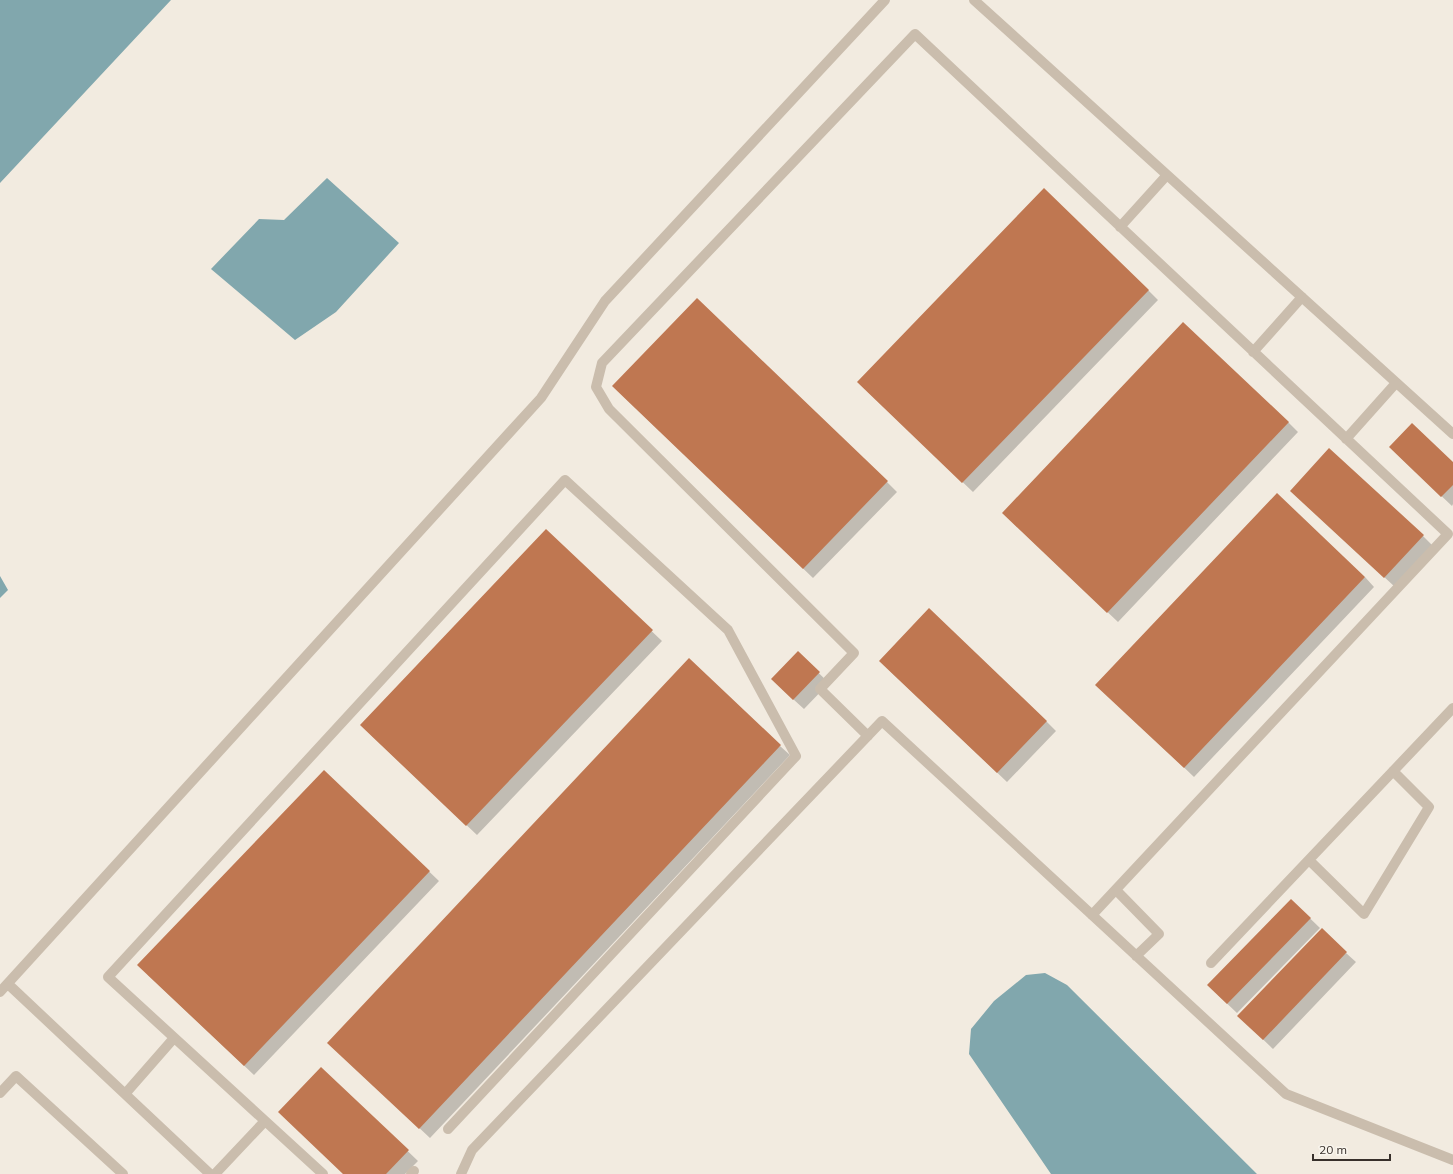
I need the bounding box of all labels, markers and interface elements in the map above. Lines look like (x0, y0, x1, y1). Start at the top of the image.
scale bar (1313, 1136, 1390, 1162)
text: 20 m (1319, 1142, 1347, 1157)

